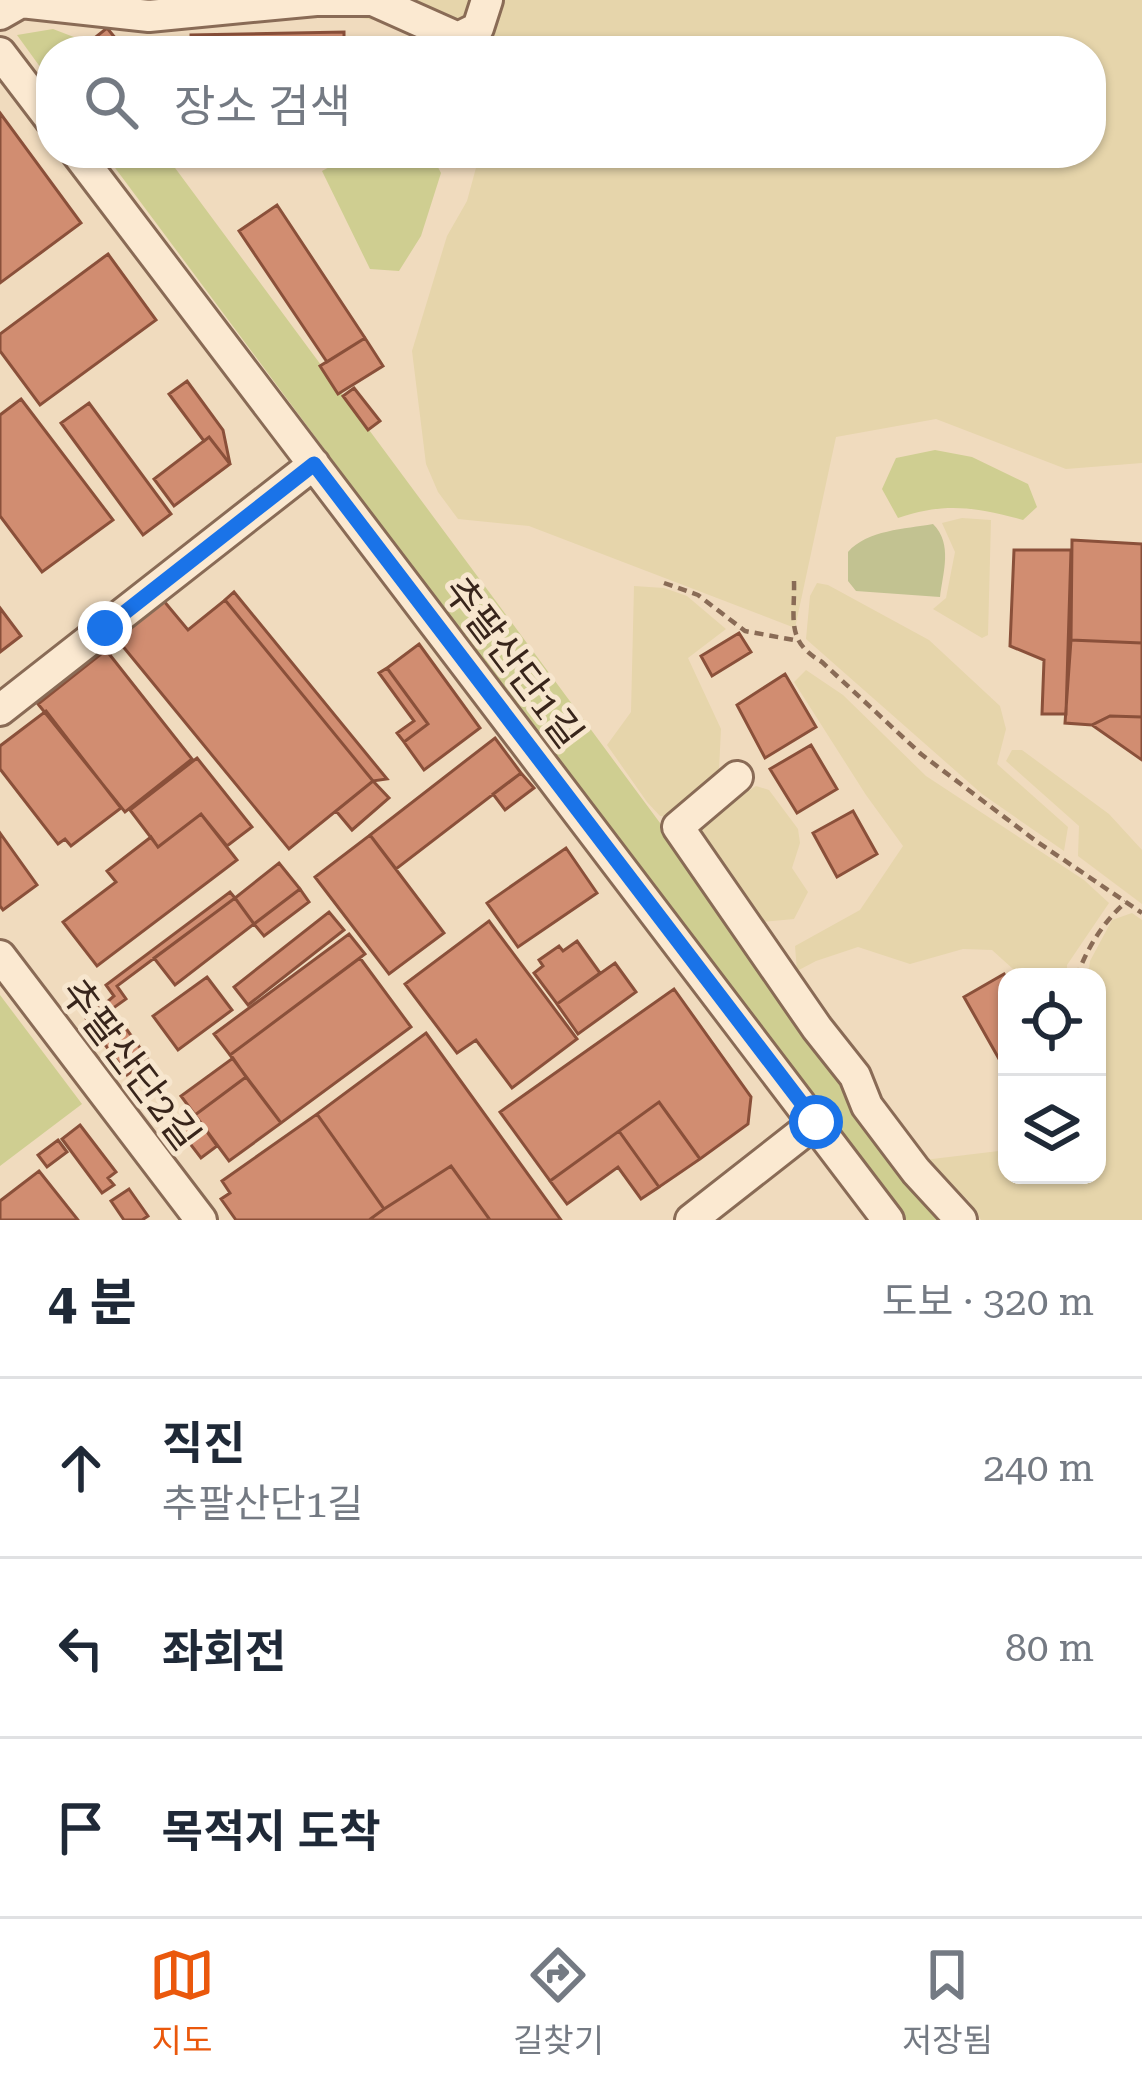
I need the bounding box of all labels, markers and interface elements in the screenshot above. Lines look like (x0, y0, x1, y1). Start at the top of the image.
search box (36, 36, 1106, 168)
icon: search (78, 69, 144, 135)
text: 장소 검색 (174, 80, 351, 133)
street label: 추팔산단1길 (434, 568, 592, 757)
route end (78, 601, 132, 655)
map controls (998, 968, 1106, 1184)
button: locate (998, 968, 1106, 1076)
street label: 추팔산단2길 (51, 970, 209, 1159)
button: layers (998, 1076, 1106, 1184)
route start (789, 1095, 843, 1149)
text: 4 분 (48, 1273, 136, 1332)
text: 도보 · 320 m (882, 1279, 1094, 1325)
text: 직진 (162, 1417, 245, 1470)
icon: ahead (48, 1435, 114, 1501)
text: 240 m (983, 1445, 1094, 1491)
text: 추팔산단1길 (162, 1481, 363, 1527)
icon: left (48, 1615, 114, 1681)
text: 좌회전 (162, 1625, 286, 1678)
text: 80 m (1005, 1625, 1094, 1671)
icon: arrive (48, 1795, 114, 1861)
text: 목적지 도착 (162, 1805, 380, 1858)
tab: 지도 (149, 1942, 215, 2062)
tab: 길찾기 (513, 1942, 604, 2062)
tab: 저장됨 (902, 1942, 993, 2062)

